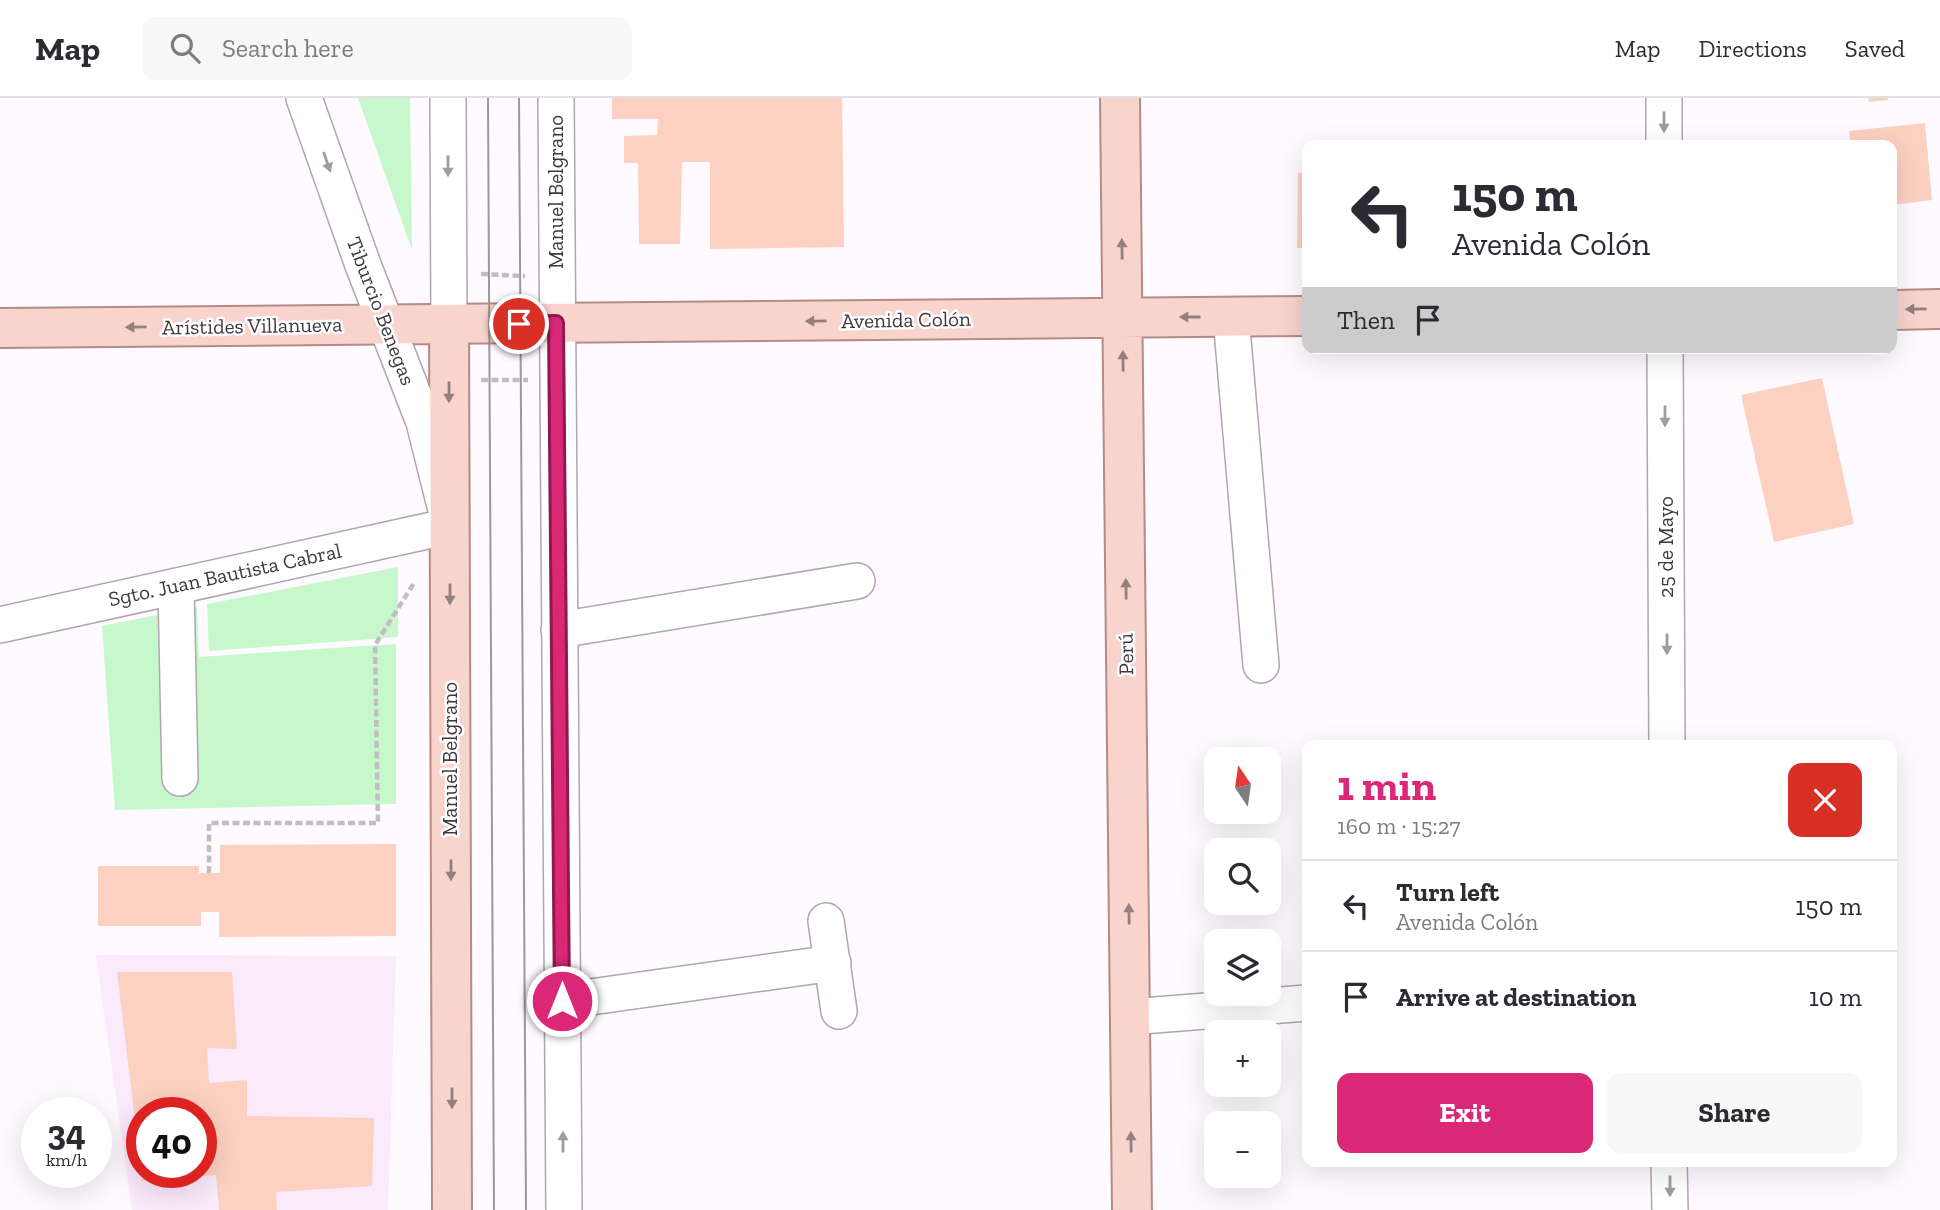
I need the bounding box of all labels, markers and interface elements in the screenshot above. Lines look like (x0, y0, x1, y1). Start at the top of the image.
search box (142, 17, 632, 80)
text: Map (35, 29, 100, 68)
icon: search (166, 29, 204, 67)
text: Search here (222, 32, 354, 64)
text: Map (1615, 34, 1661, 63)
text: Directions (1699, 34, 1807, 63)
text: Saved (1845, 34, 1905, 63)
one-way arrow (1658, 111, 1670, 133)
street label: Manuel Belgrano (543, 115, 568, 269)
one-way arrow (322, 152, 333, 173)
one-way arrow (442, 155, 454, 177)
text: 150 m (1452, 165, 1578, 224)
icon: left (1337, 168, 1428, 259)
text: Avenida Colón (1452, 225, 1650, 263)
street label: Tiburcio Benegas (342, 233, 421, 389)
one-way arrow (1116, 238, 1128, 260)
pin (489, 294, 549, 354)
icon: arrive (1409, 301, 1447, 339)
one-way arrow (1905, 303, 1927, 315)
text: Then (1337, 304, 1395, 336)
icon: arrive (500, 305, 538, 343)
street label: Avenida Colón (841, 306, 971, 333)
street label: Arístides Villanueva (162, 311, 342, 340)
one-way arrow (1179, 311, 1201, 323)
one-way arrow (804, 315, 826, 327)
one-way arrow (124, 321, 146, 333)
one-way arrow (1118, 350, 1129, 372)
one-way arrow (443, 381, 455, 403)
one-way arrow (1659, 406, 1671, 428)
street label: 25 de Mayo (1653, 496, 1678, 598)
street label: Sgto. Juan Bautista Cabral (106, 538, 344, 611)
one-way arrow (1120, 578, 1132, 600)
one-way arrow (444, 583, 456, 605)
street label: Perú (1113, 633, 1138, 675)
one-way arrow (1661, 633, 1673, 655)
street label: Manuel Belgrano (437, 682, 462, 836)
north arrow (1204, 747, 1281, 824)
map controls (1204, 747, 1281, 1188)
text: 1 min (1337, 760, 1436, 811)
button: close (1788, 763, 1862, 837)
text: 160 m · 15:27 (1337, 812, 1460, 840)
button: search (1204, 838, 1281, 915)
one-way arrow (445, 860, 457, 882)
text: Turn left (1396, 876, 1499, 908)
icon: left (1337, 887, 1375, 925)
text: 150 m (1795, 890, 1862, 922)
one-way arrow (1123, 903, 1135, 925)
text: Avenida Colón (1396, 908, 1538, 936)
button: layers (1204, 929, 1281, 1006)
position arrow (525, 964, 599, 1038)
icon: arrive (1337, 978, 1375, 1016)
text: Arrive at destination (1396, 981, 1636, 1013)
text: 10 m (1809, 981, 1862, 1013)
button: + (1204, 1020, 1281, 1097)
button: Exit (1337, 1073, 1593, 1153)
button: Share (1607, 1073, 1862, 1153)
one-way arrow (446, 1087, 458, 1109)
speed limit sign: 40 (126, 1097, 217, 1188)
button: − (1204, 1111, 1281, 1188)
text: 34 (47, 1112, 86, 1154)
one-way arrow (557, 1131, 569, 1153)
one-way arrow (1125, 1131, 1137, 1153)
text: km/h (46, 1149, 87, 1171)
one-way arrow (1664, 1175, 1675, 1197)

